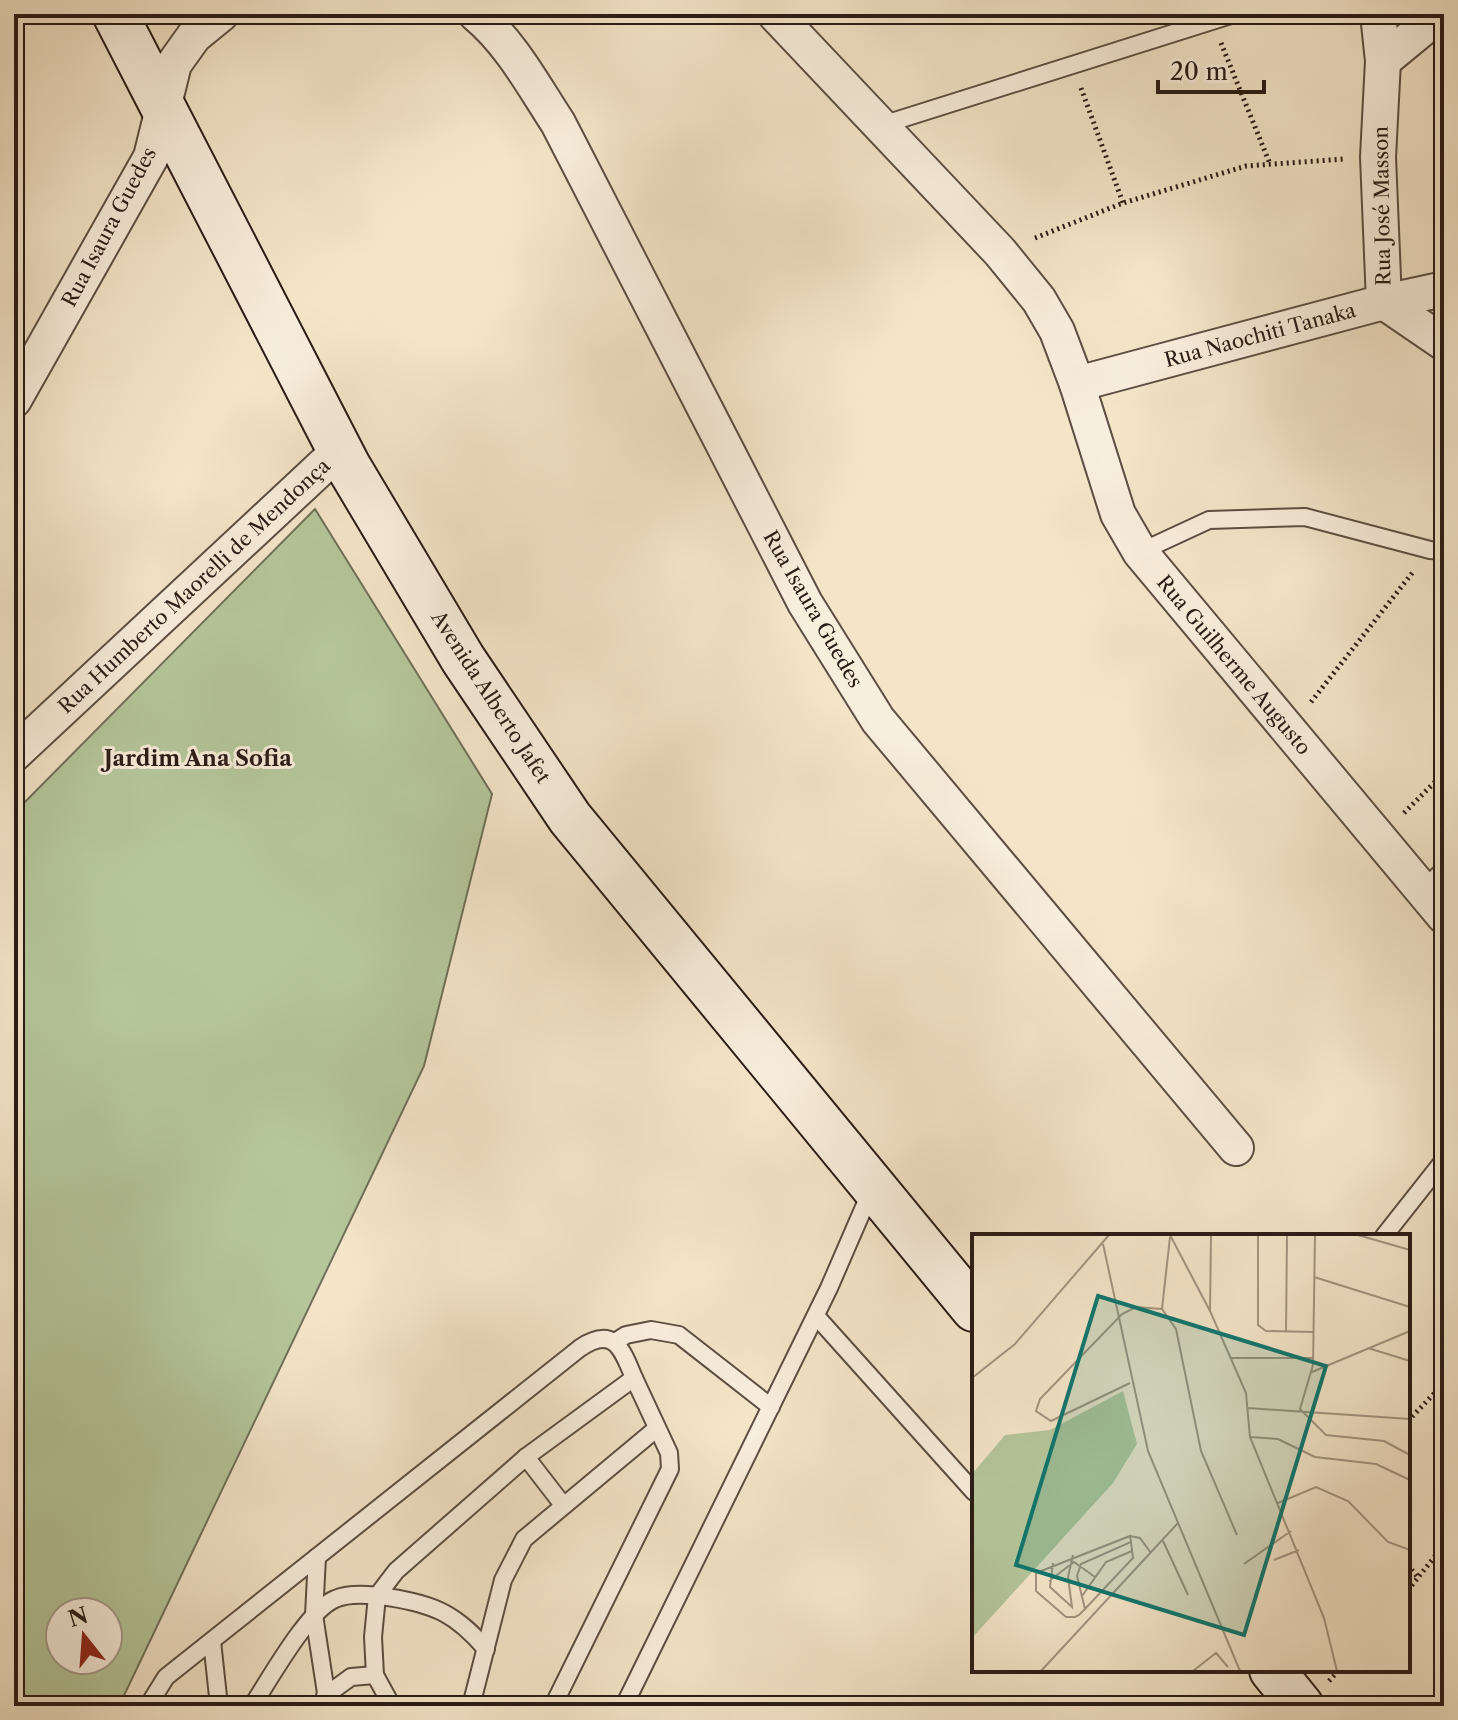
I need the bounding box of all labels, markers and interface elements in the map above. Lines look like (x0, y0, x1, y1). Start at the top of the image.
scale bar (1158, 44, 1264, 94)
text: 20 m (1170, 57, 1228, 86)
street label: Rua José Masson (1369, 125, 1395, 286)
street label: Rua Isaura Guedes (57, 143, 161, 311)
street label: Rua Naochiti Tanaka (1162, 298, 1359, 372)
street label: Rua Humberto Maorelli de Mendonça (53, 453, 335, 718)
street label: Rua Isaura Guedes (758, 526, 868, 692)
street label: Rua Guilherme Augusto (1152, 570, 1316, 760)
street label: Avenida Alberto Jafet (426, 606, 556, 788)
district label: Jardim Ana Sofia (100, 745, 292, 772)
inset map (972, 1234, 1410, 1672)
north arrow (44, 1596, 124, 1676)
text: N (65, 1602, 91, 1633)

